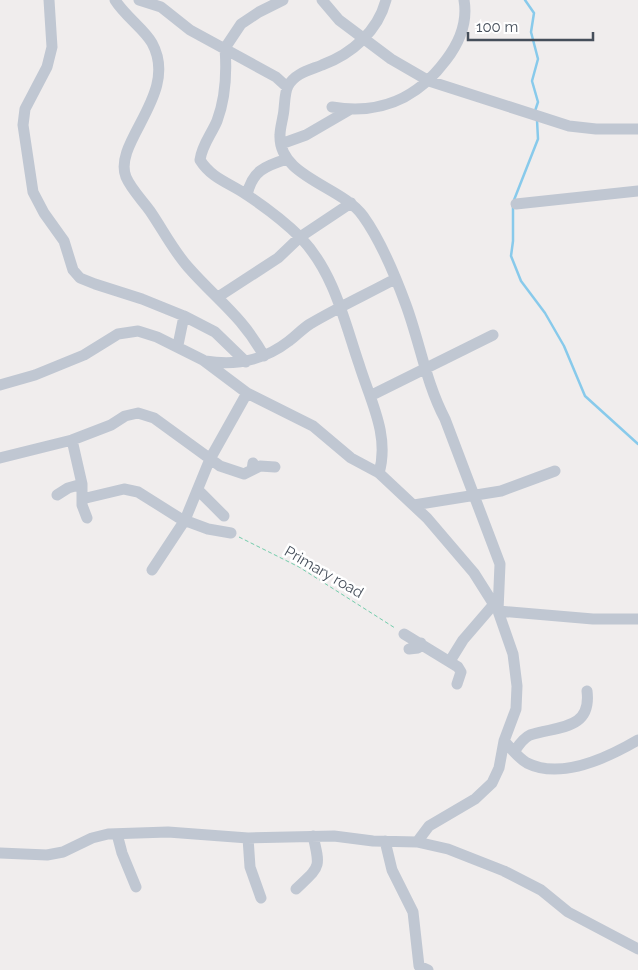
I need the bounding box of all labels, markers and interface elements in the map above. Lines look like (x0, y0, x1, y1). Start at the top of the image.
scale bar (468, 10, 593, 42)
text: 100 m (476, 18, 518, 36)
street label: Primary road (281, 542, 367, 602)

